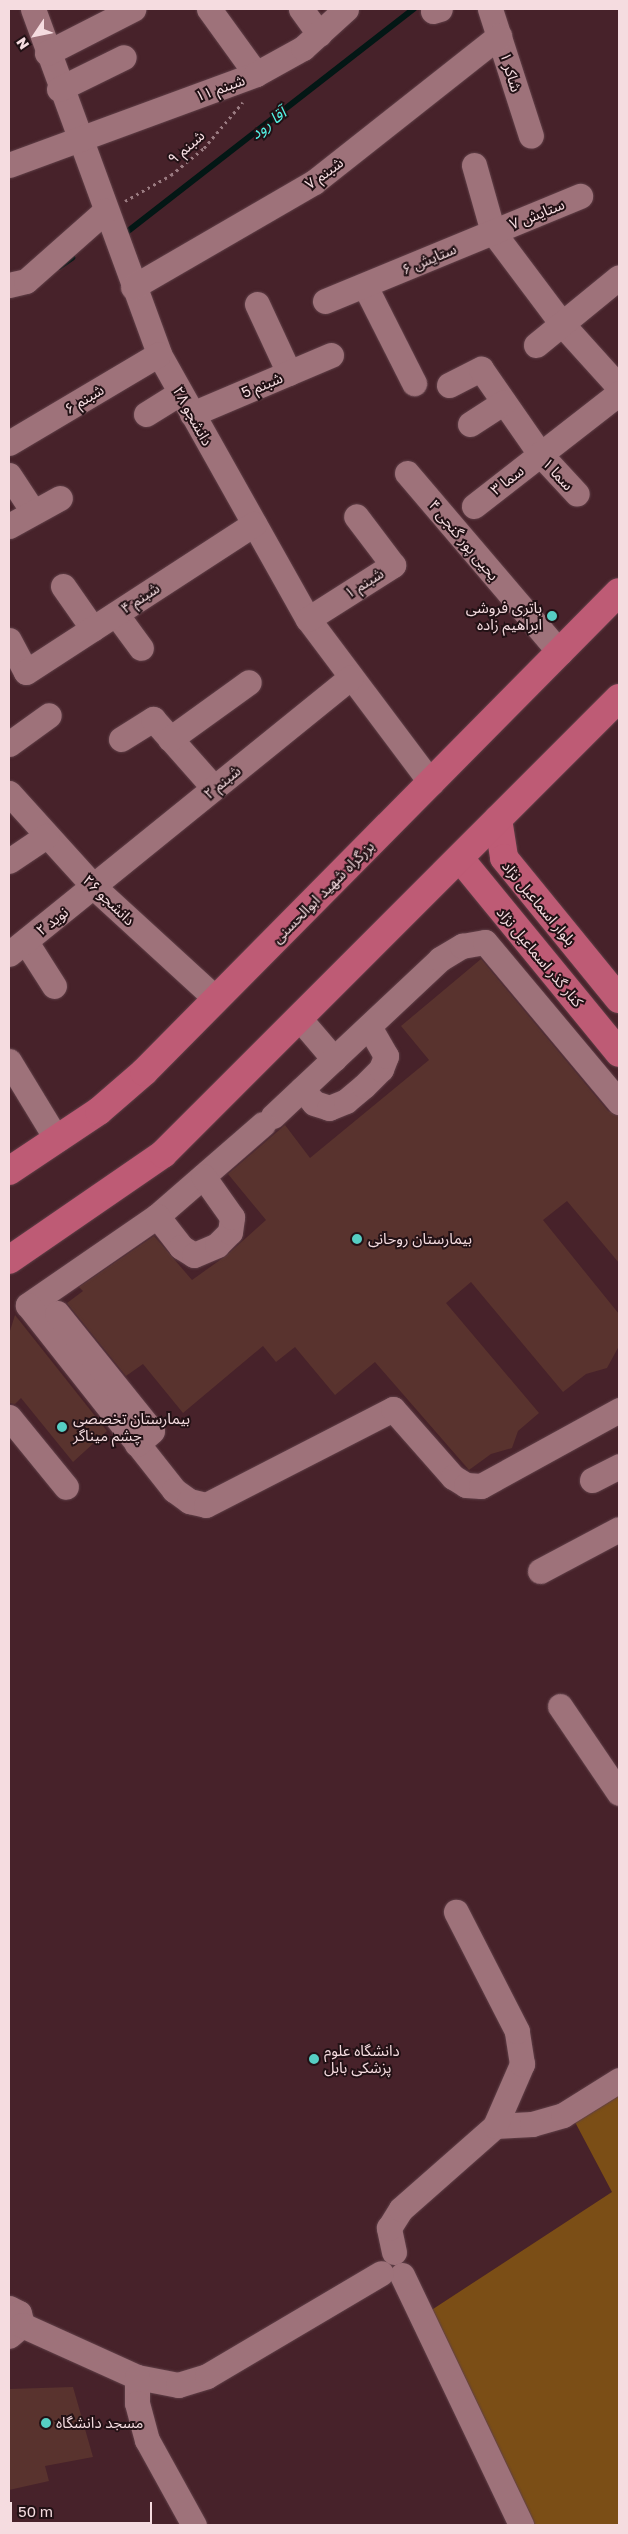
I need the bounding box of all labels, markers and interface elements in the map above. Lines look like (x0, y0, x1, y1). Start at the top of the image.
north arrow (10, 10, 60, 60)
text: N (12, 35, 32, 53)
street label: شاکر ۱ (496, 50, 526, 94)
street label: شبنم ۱۱ (193, 71, 247, 105)
water label: آقا رود (246, 103, 290, 143)
street label: شبنم ۹ (164, 126, 208, 168)
street label: شبنم ۷ (301, 153, 347, 193)
street label: ستایش ۷ (507, 195, 567, 233)
street label: ستایش ۶ (399, 239, 459, 279)
street label: شبنم 5 (239, 368, 285, 402)
street label: شبنم ۶ (61, 380, 107, 418)
street label: دانشجو ۲۸ (169, 383, 217, 449)
street label: سما ۱ (539, 454, 577, 494)
street label: سما ۳ (487, 461, 527, 499)
street label: یحیی پور گنجی ۴ (425, 496, 503, 584)
street label: شبنم ۱ (341, 564, 387, 602)
street label: شبنم ۴ (117, 579, 163, 617)
place label: باتری فروشی ابراهیم زاده (466, 598, 542, 633)
marker: باتری فروشی ابراهیم زاده (546, 610, 558, 622)
street label: شبنم ۲ (200, 762, 244, 802)
street label: بزرگراه شهید ابوالحسنی (268, 837, 378, 947)
street label: بلوار اسماعیل نژاد (498, 857, 580, 949)
street label: دانشجو ۲۶ (79, 871, 139, 929)
street label: نوید ۲ (32, 903, 72, 939)
street label: کنار گذر اسماعیل نژاد (493, 903, 587, 1011)
place label: بیمارستان روحانی (368, 1230, 472, 1248)
marker: بیمارستان روحانی (350, 1232, 364, 1246)
place label: بیمارستان تخصصی چشم میناگر (73, 1409, 190, 1444)
marker: بیمارستان تخصصی چشم میناگر (55, 1420, 69, 1434)
place label: دانشگاه علوم پزشکی بابل (324, 2041, 400, 2076)
marker: دانشگاه علوم پزشکی بابل (308, 2053, 320, 2065)
place label: مسجد دانشگاه (56, 2414, 143, 2432)
marker: مسجد دانشگاه (40, 2417, 52, 2429)
scale bar (12, 2492, 155, 2524)
text: 50 m (18, 2502, 53, 2520)

